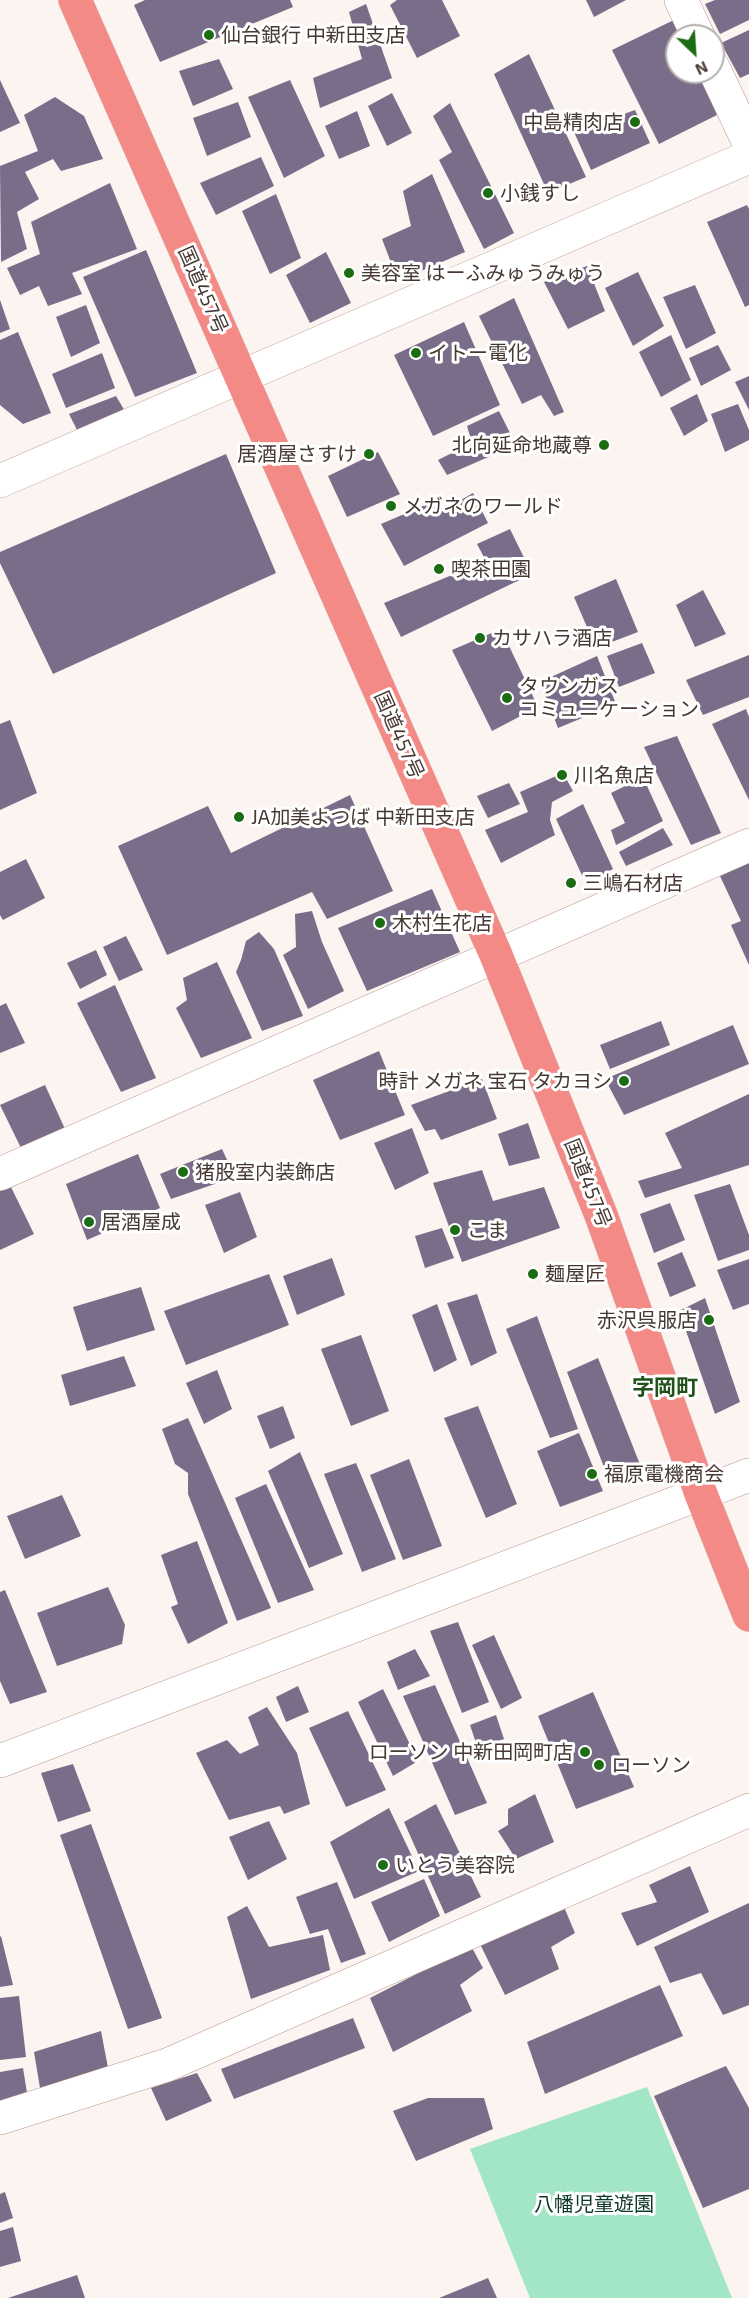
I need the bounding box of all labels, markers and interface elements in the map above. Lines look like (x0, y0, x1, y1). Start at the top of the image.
place label: 仙台銀行 中新田支店 (221, 23, 405, 47)
north arrow (665, 24, 725, 84)
marker: 仙台銀行 中新田支店 (202, 28, 216, 42)
text: N (693, 58, 711, 80)
place label: 中島精肉店 (523, 110, 623, 134)
marker: 中島精肉店 (628, 115, 642, 129)
place label: 小銭すし (500, 181, 580, 205)
marker: 小銭すし (481, 186, 495, 200)
street label: 国道457号 (173, 243, 233, 337)
place label: 美容室 はーふみゅうみゅう (361, 261, 605, 285)
marker: 美容室 はーふみゅうみゅう (342, 266, 356, 280)
place label: イトー電化 (428, 341, 528, 365)
marker: イトー電化 (409, 346, 423, 360)
place label: 北向延命地蔵尊 (452, 433, 592, 457)
marker: 北向延命地蔵尊 (597, 438, 611, 452)
place label: 居酒屋さすけ (237, 442, 357, 466)
marker: 居酒屋さすけ (362, 447, 376, 461)
place label: メガネのワールド (403, 494, 563, 518)
marker: メガネのワールド (384, 499, 398, 513)
place label: 喫茶田園 (451, 557, 531, 581)
marker: 喫茶田園 (432, 562, 446, 576)
place label: カサハラ酒店 (492, 626, 612, 650)
marker: カサハラ酒店 (473, 631, 487, 645)
place label: タウンガス コミュニケーション (519, 674, 699, 721)
street label: 国道457号 (369, 688, 429, 782)
marker: タウンガス コミュニケーション (500, 691, 514, 705)
place label: 川名魚店 (574, 763, 654, 787)
marker: 川名魚店 (555, 768, 569, 782)
place label: JA加美よつば 中新田支店 (251, 805, 475, 829)
marker: JA加美よつば 中新田支店 (232, 810, 246, 824)
place label: 三嶋石材店 (583, 871, 683, 895)
marker: 三嶋石材店 (564, 876, 578, 890)
place label: 木村生花店 (392, 911, 492, 935)
marker: 木村生花店 (373, 916, 387, 930)
place label: 時計 メガネ 宝石 タカヨシ (379, 1069, 612, 1093)
marker: 時計 メガネ 宝石 タカヨシ (617, 1074, 631, 1088)
street label: 国道457号 (559, 1135, 617, 1231)
place label: 猪股室内装飾店 (195, 1160, 335, 1184)
marker: 猪股室内装飾店 (176, 1165, 190, 1179)
place label: 居酒屋成 (101, 1210, 181, 1234)
marker: 居酒屋成 (82, 1215, 96, 1229)
place label: こま (467, 1218, 507, 1242)
marker: こま (448, 1223, 462, 1237)
place label: 麺屋匠 (545, 1262, 605, 1286)
marker: 麺屋匠 (526, 1267, 540, 1281)
place label: 赤沢呉服店 (597, 1308, 697, 1332)
marker: 赤沢呉服店 (702, 1313, 716, 1327)
district label: 字岡町 (632, 1375, 698, 1401)
place label: 福原電機商会 (604, 1462, 724, 1486)
marker: 福原電機商会 (585, 1467, 599, 1481)
place label: ローソン 中新田岡町店 (369, 1740, 573, 1764)
marker: ローソン 中新田岡町店 (578, 1745, 592, 1759)
place label: ローソン (611, 1753, 691, 1777)
marker: ローソン (592, 1758, 606, 1772)
place label: いとう美容院 (395, 1853, 515, 1877)
marker: いとう美容院 (376, 1858, 390, 1872)
park label: 八幡児童遊園 (534, 2192, 654, 2216)

